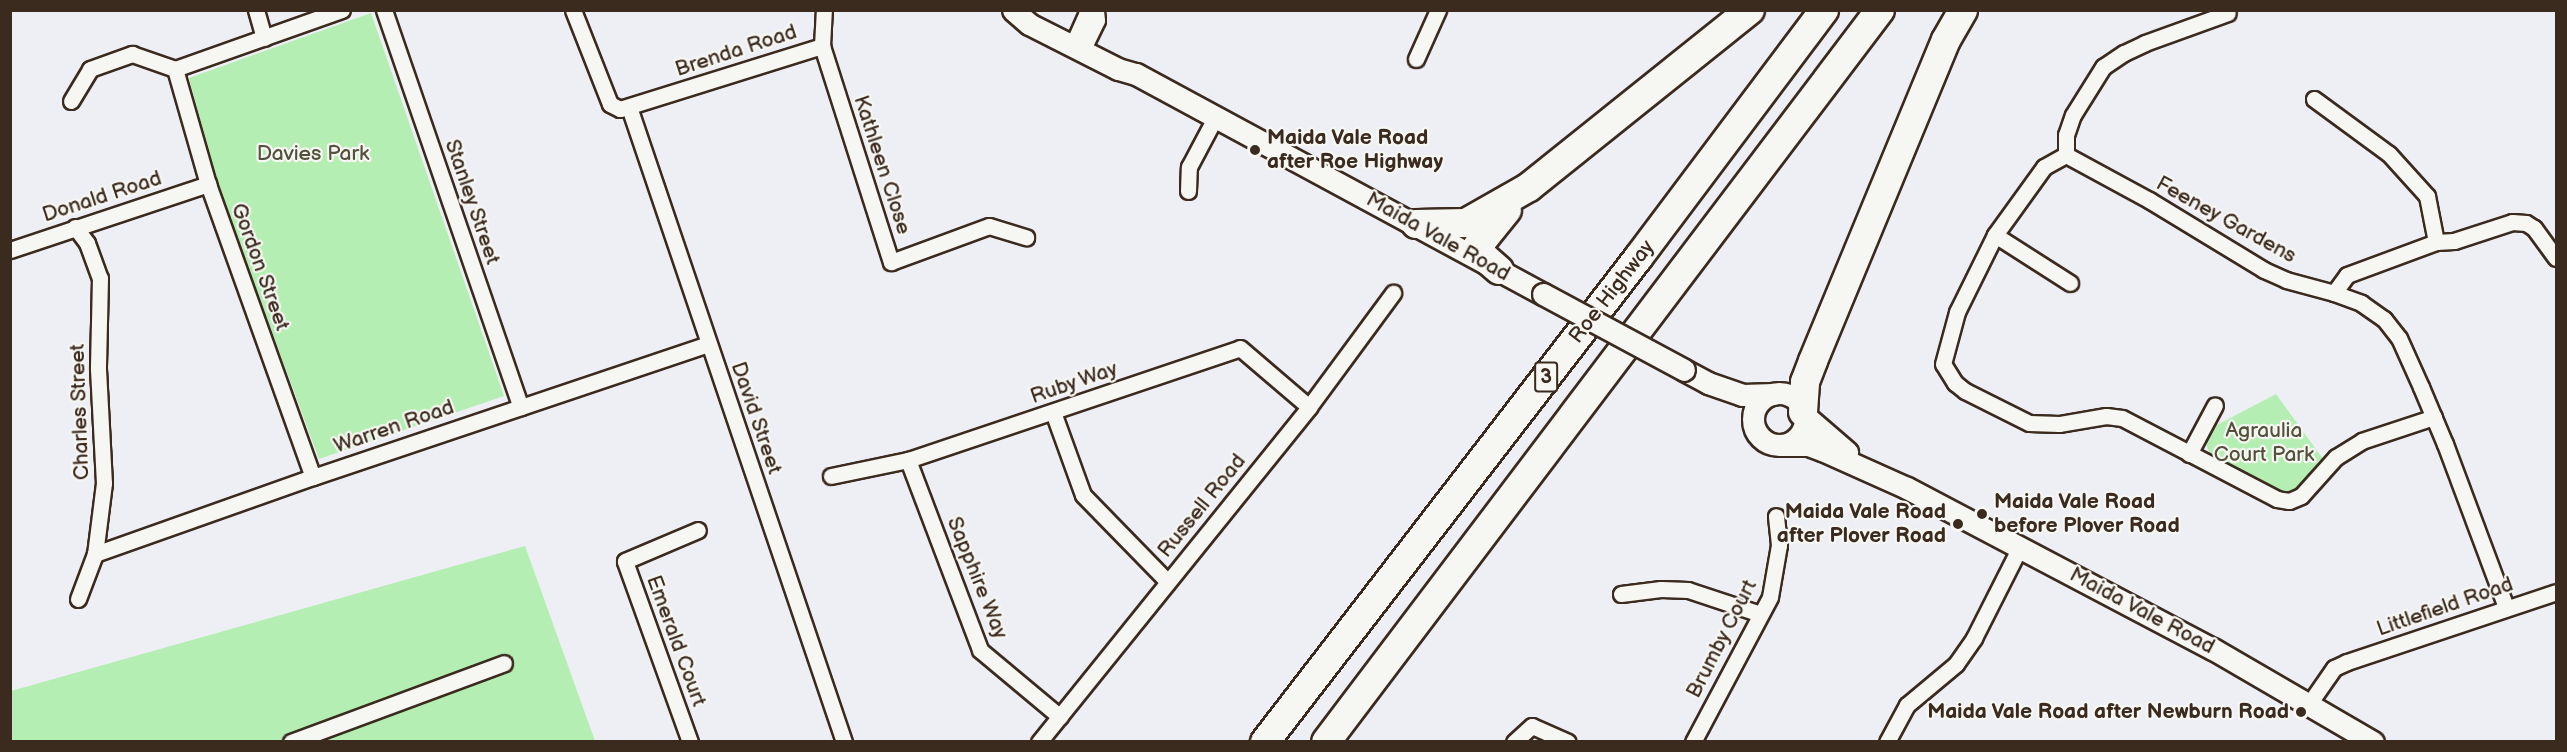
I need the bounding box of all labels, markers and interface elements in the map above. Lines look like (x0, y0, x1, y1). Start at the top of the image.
street label: Brenda Road (672, 20, 800, 82)
street label: Kathleen Close (848, 92, 916, 238)
place label: Maida Vale Road after Roe Highway (1267, 125, 1443, 175)
street label: Stanley Street (439, 136, 505, 268)
park label: Davies Park (257, 141, 369, 167)
marker: Maida Vale Road after Roe Highway (1248, 143, 1262, 157)
street label: Donald Road (39, 166, 165, 228)
street label: Feeney Gardens (2151, 171, 2301, 269)
street label: Maida Vale Road (1361, 187, 1515, 287)
street label: Gordon Street (225, 200, 295, 334)
street label: Roe Highway (1564, 235, 1660, 349)
street label: Charles Street (65, 343, 95, 481)
street label: Ruby Way (1026, 356, 1122, 410)
street label: David Street (725, 358, 787, 478)
road number: 3 (1534, 360, 1558, 394)
street label: Warren Road (331, 395, 457, 459)
park label: Agraulia Court Park (2214, 418, 2314, 468)
street label: Russell Road (1153, 449, 1251, 563)
place label: Maida Vale Road before Plover Road (1994, 489, 2180, 539)
place label: Maida Vale Road after Plover Road (1777, 499, 1946, 549)
marker: Maida Vale Road before Plover Road (1975, 507, 1989, 521)
street label: Sapphire Way (941, 513, 1013, 643)
marker: Maida Vale Road after Plover Road (1951, 517, 1965, 531)
street label: Maida Vale Road (2065, 562, 2219, 660)
street label: Emerald Court (641, 572, 711, 710)
street label: Littlefield Road (2374, 572, 2516, 642)
street label: Brumby Court (1681, 575, 1763, 703)
place label: Maida Vale Road after Newburn Road (1926, 699, 2289, 725)
marker: Maida Vale Road after Newburn Road (2294, 705, 2308, 719)

